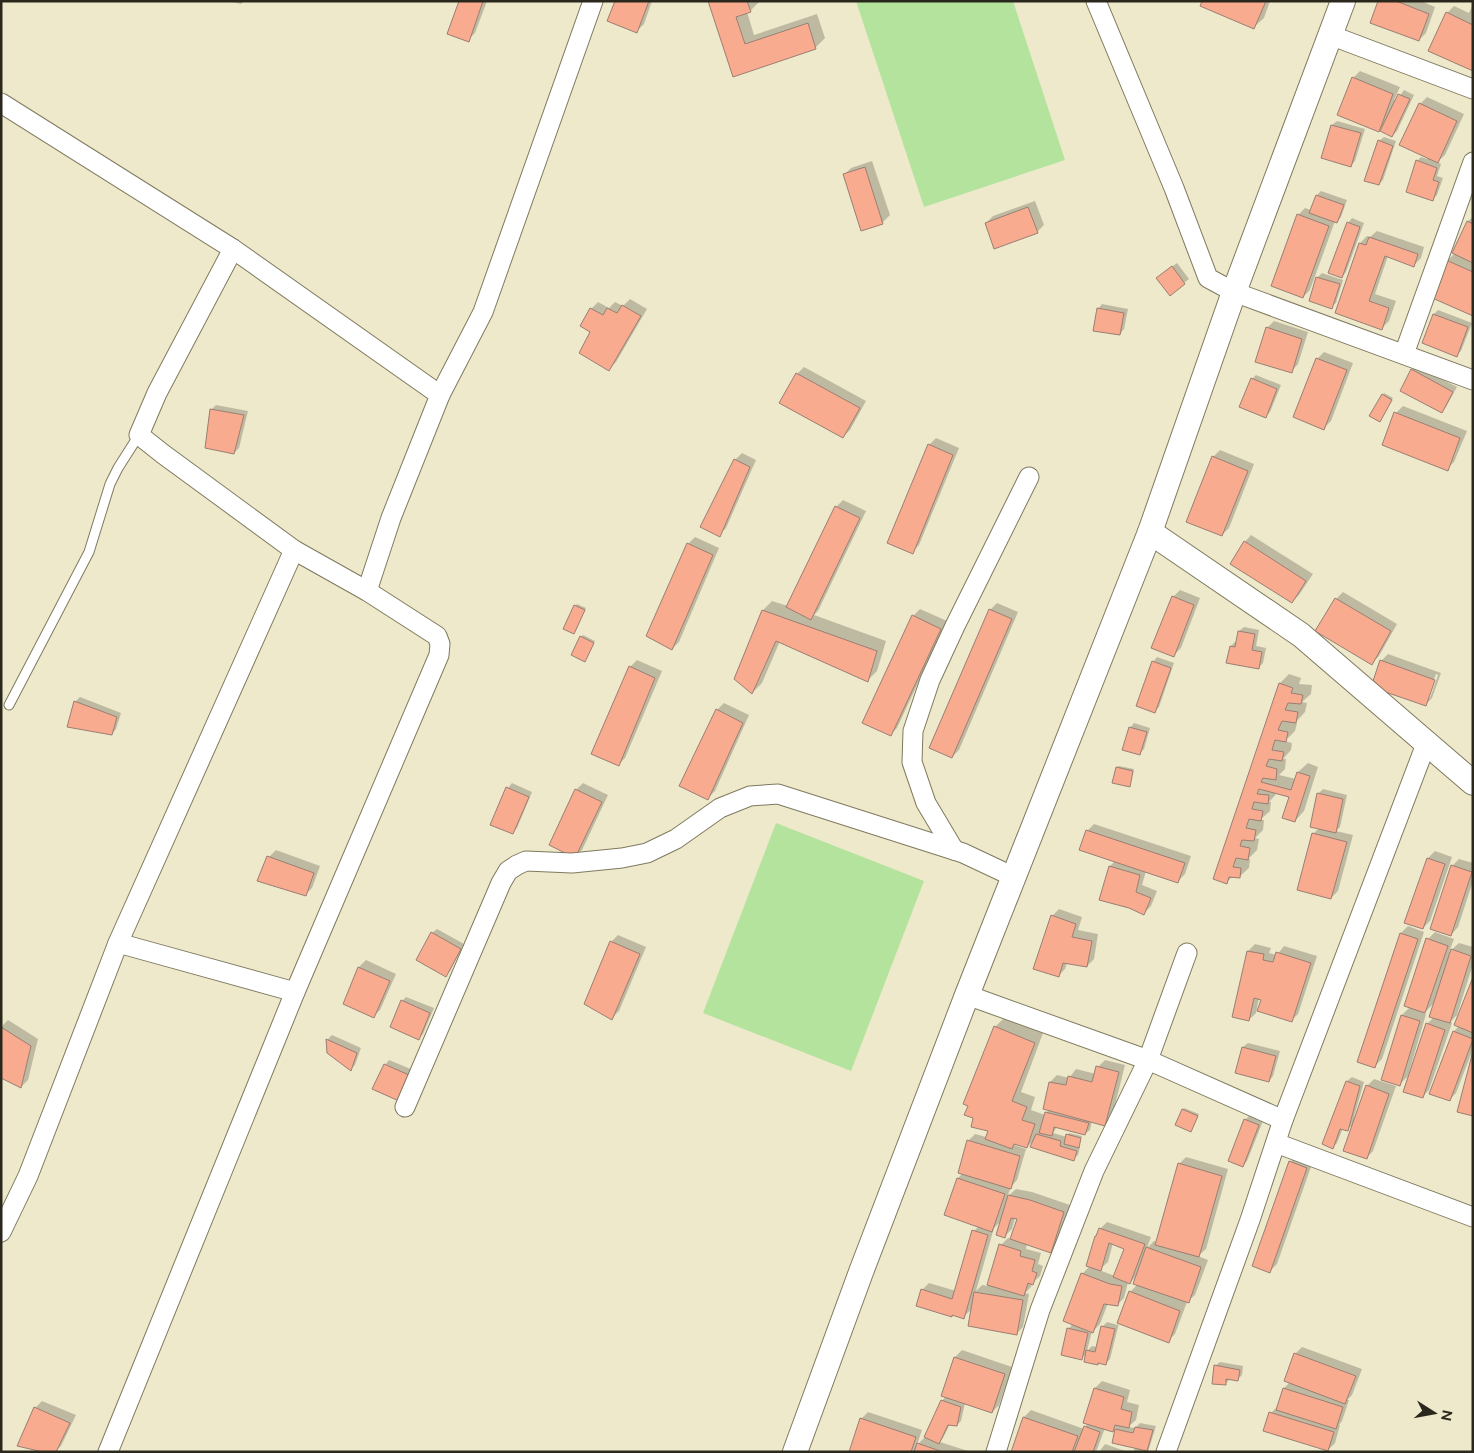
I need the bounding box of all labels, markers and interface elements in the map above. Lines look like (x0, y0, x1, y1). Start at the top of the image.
north arrow (1409, 1388, 1459, 1438)
text: N (1437, 1408, 1456, 1422)

